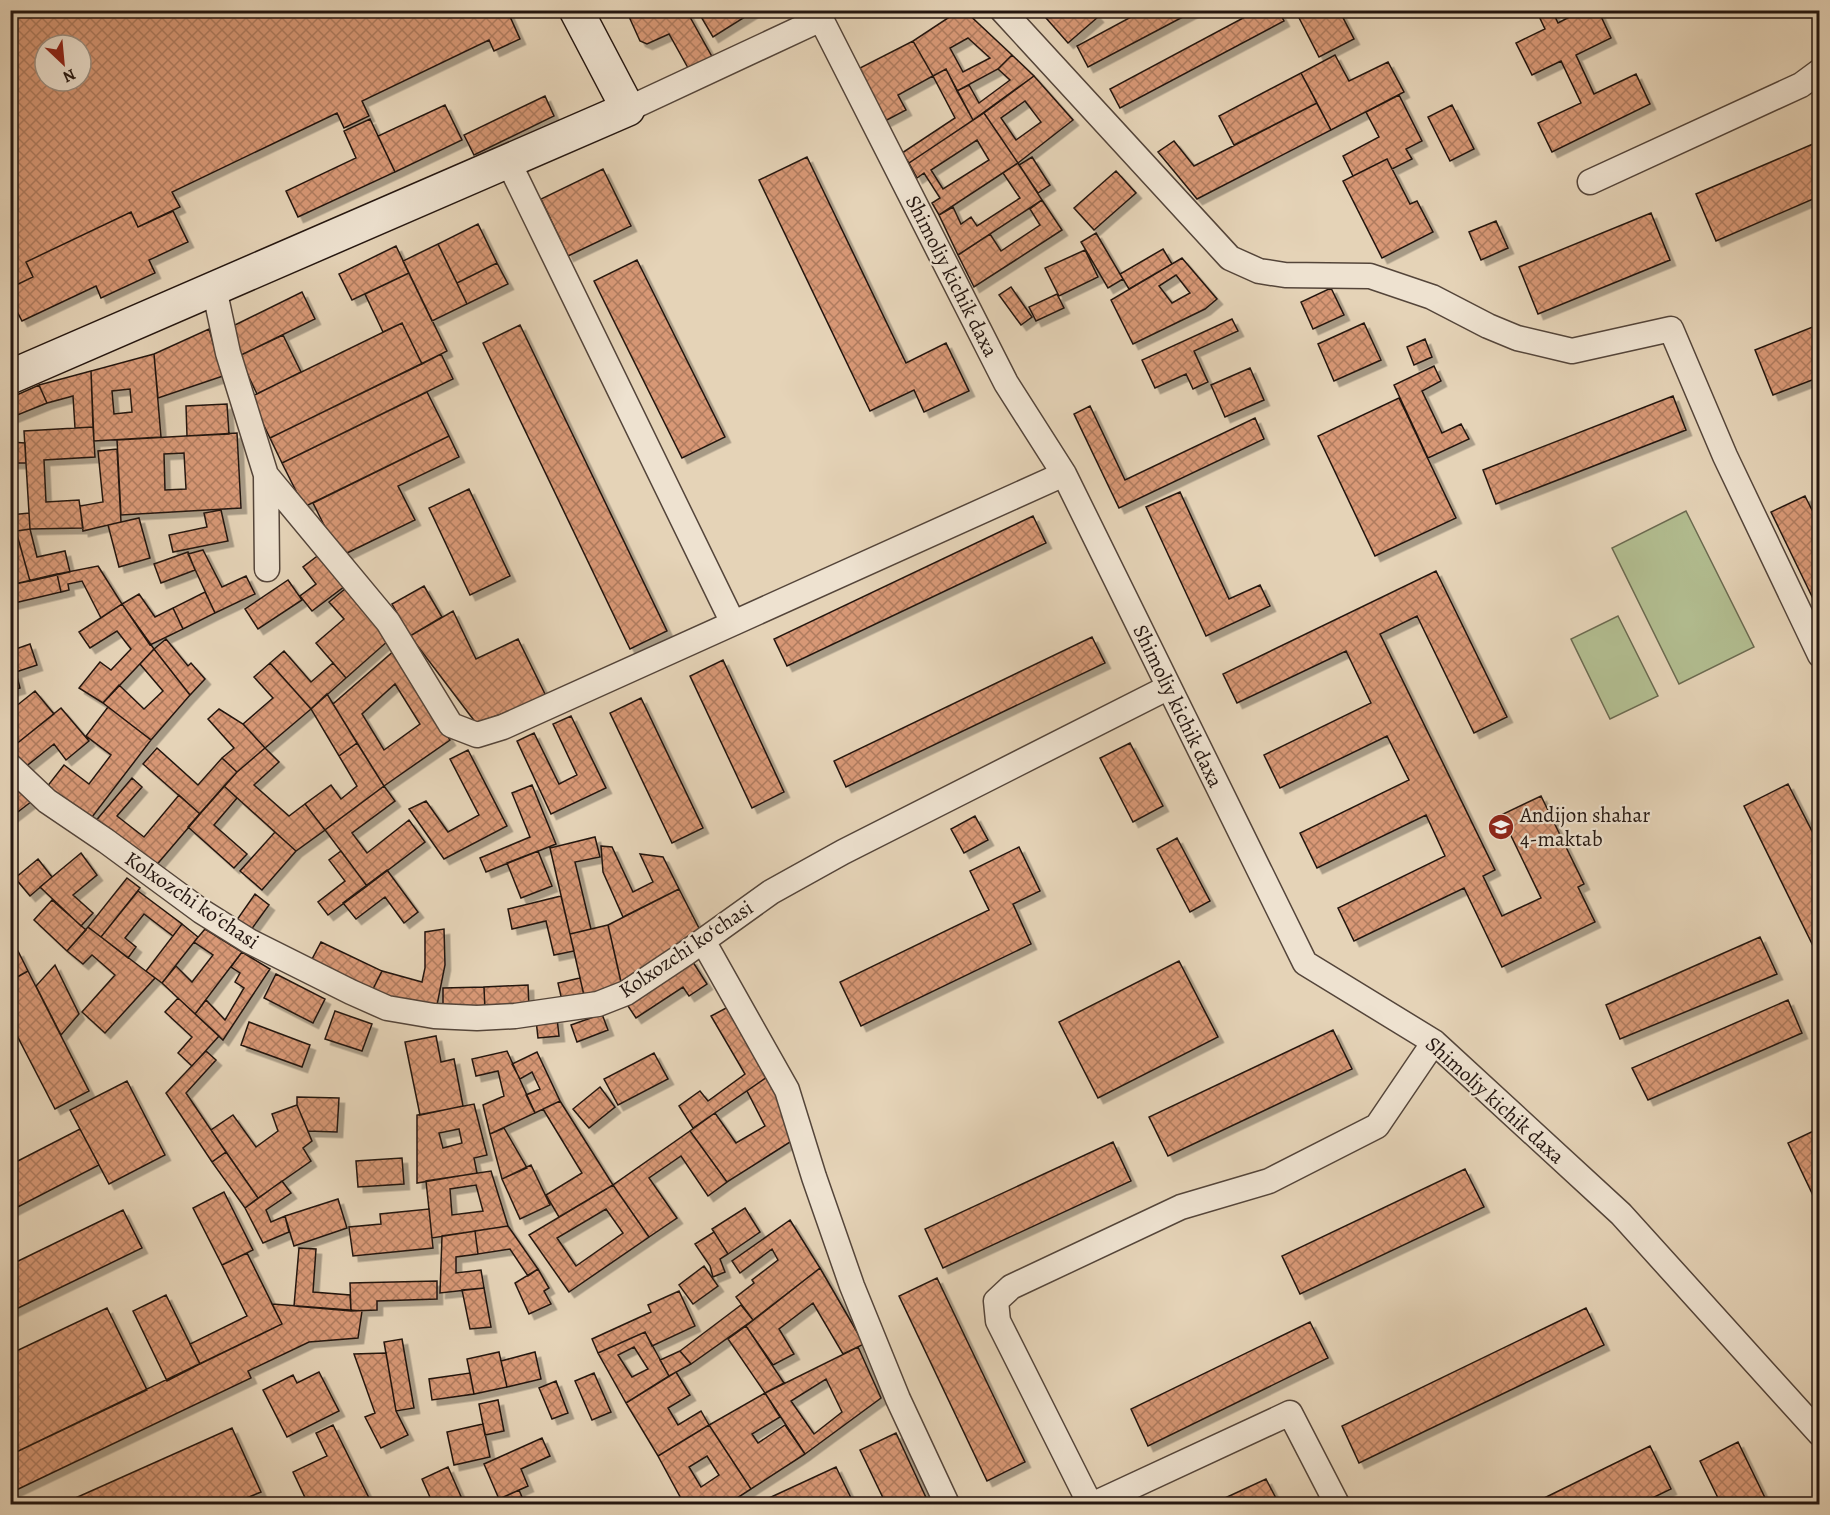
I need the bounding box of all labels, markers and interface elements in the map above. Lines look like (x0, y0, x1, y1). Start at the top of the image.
north arrow (33, 33, 93, 93)
text: N (59, 63, 79, 88)
street label: Shimoliy kichik daxa (899, 190, 1005, 362)
street label: Shimoliy kichik daxa (1126, 620, 1230, 792)
place label: Andijon shahar 4-maktab (1519, 801, 1650, 853)
school or university icon: Andijon shahar 4-maktab (1486, 812, 1516, 842)
street label: Kolxozchi koʻchasi (119, 845, 265, 955)
street label: Kolxozchi koʻchasi (613, 894, 759, 1004)
street label: Shimoliy kichik daxa (1420, 1030, 1571, 1170)

